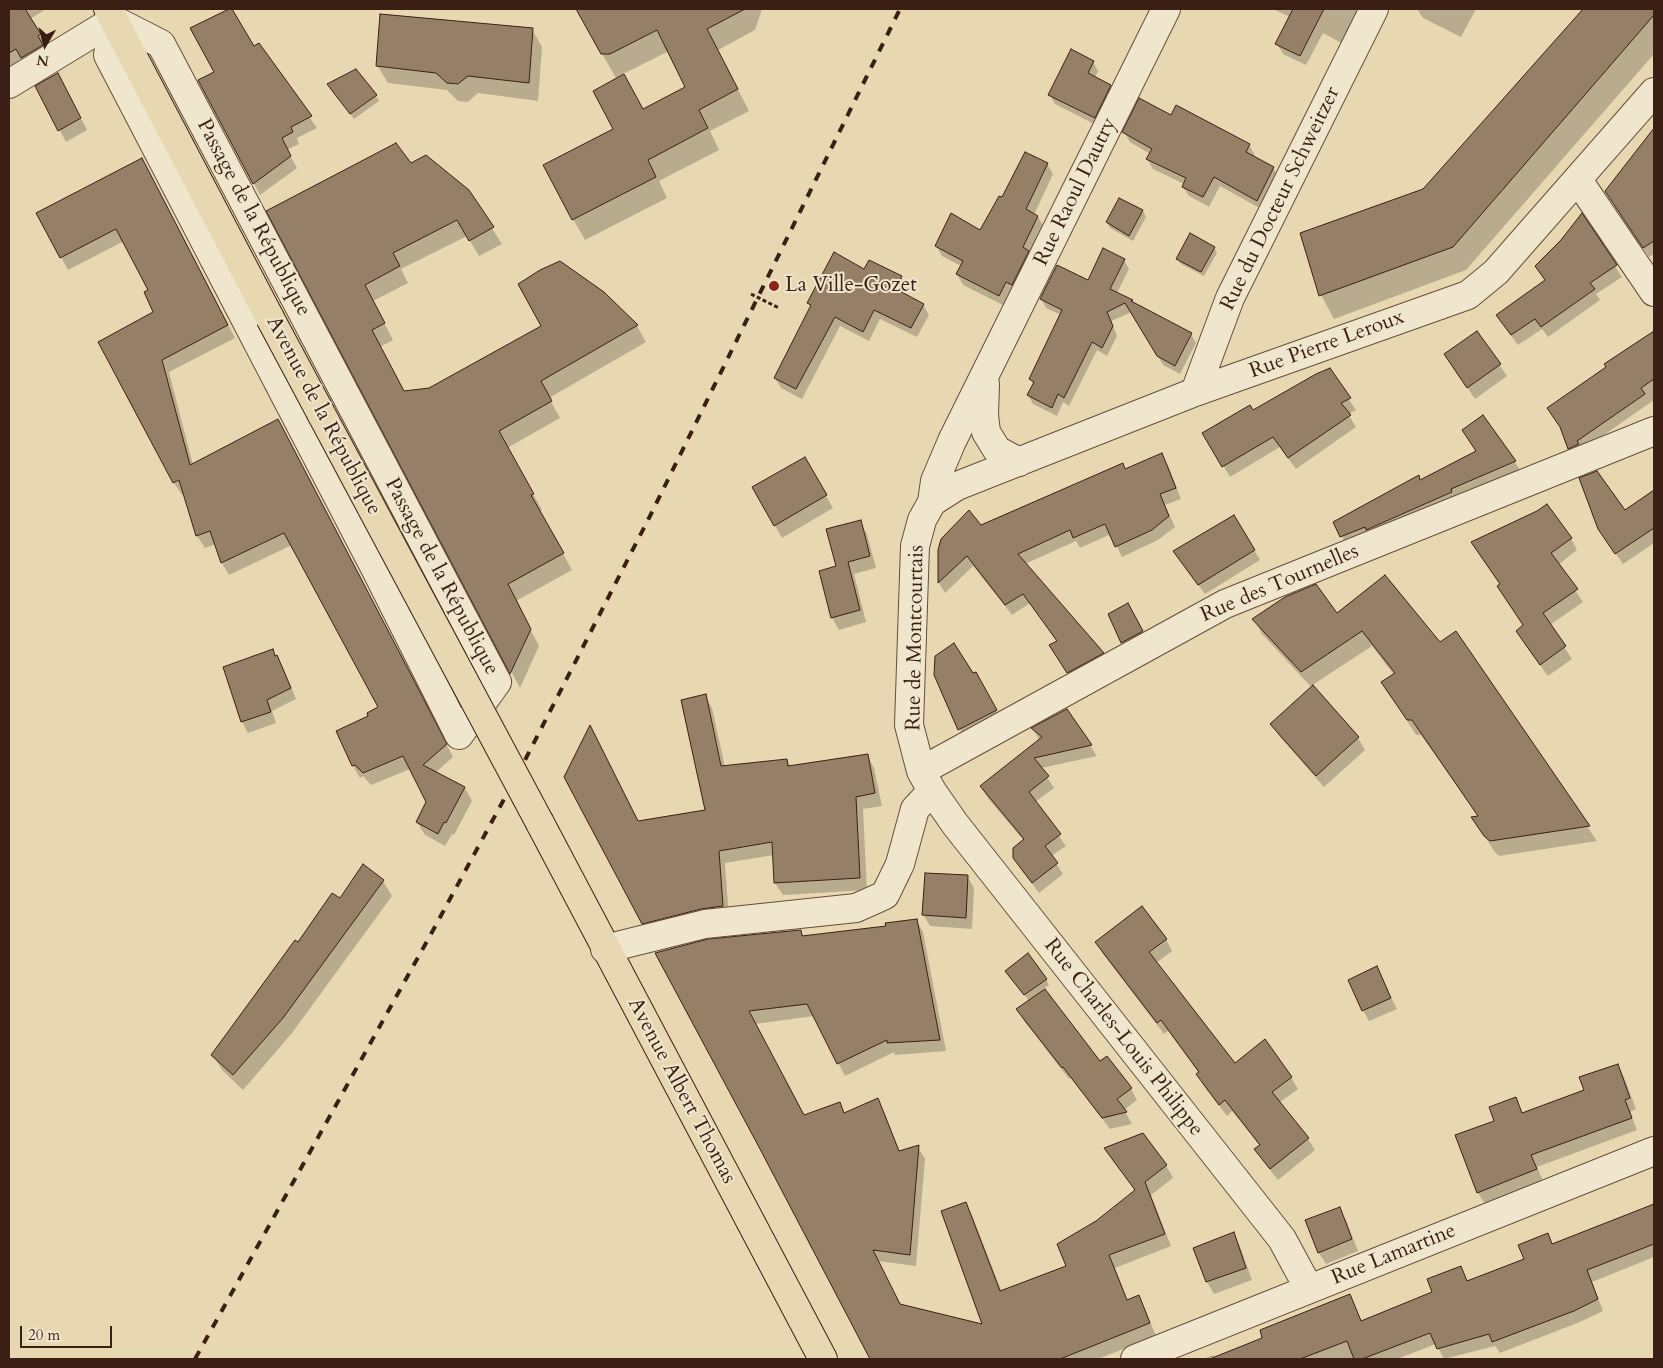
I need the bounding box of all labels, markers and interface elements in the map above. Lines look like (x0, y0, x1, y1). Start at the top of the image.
north arrow (20, 20, 70, 70)
text: N (36, 50, 50, 71)
street label: Rue du Docteur Schweitzer (1216, 83, 1346, 315)
street label: Rue Raoul Dautry (1029, 114, 1123, 270)
street label: Passage de la République (190, 115, 316, 321)
place label: La Ville-Gozet (785, 273, 917, 299)
marker: La Ville-Gozet (767, 279, 781, 293)
street label: Rue Pierre Leroux (1246, 305, 1408, 385)
street label: Avenue de la République (260, 312, 386, 520)
street label: Passage de la République (378, 474, 504, 680)
street label: Rue des Tournelles (1197, 539, 1363, 629)
street label: Rue de Montcourtais (902, 545, 930, 731)
street label: Rue Charles-Louis Philippe (1038, 934, 1208, 1142)
street label: Avenue Albert Thomas (621, 994, 741, 1188)
street label: Rue Lamartine (1328, 1219, 1460, 1291)
scale bar (22, 1316, 115, 1348)
text: 20 m (28, 1325, 60, 1345)

